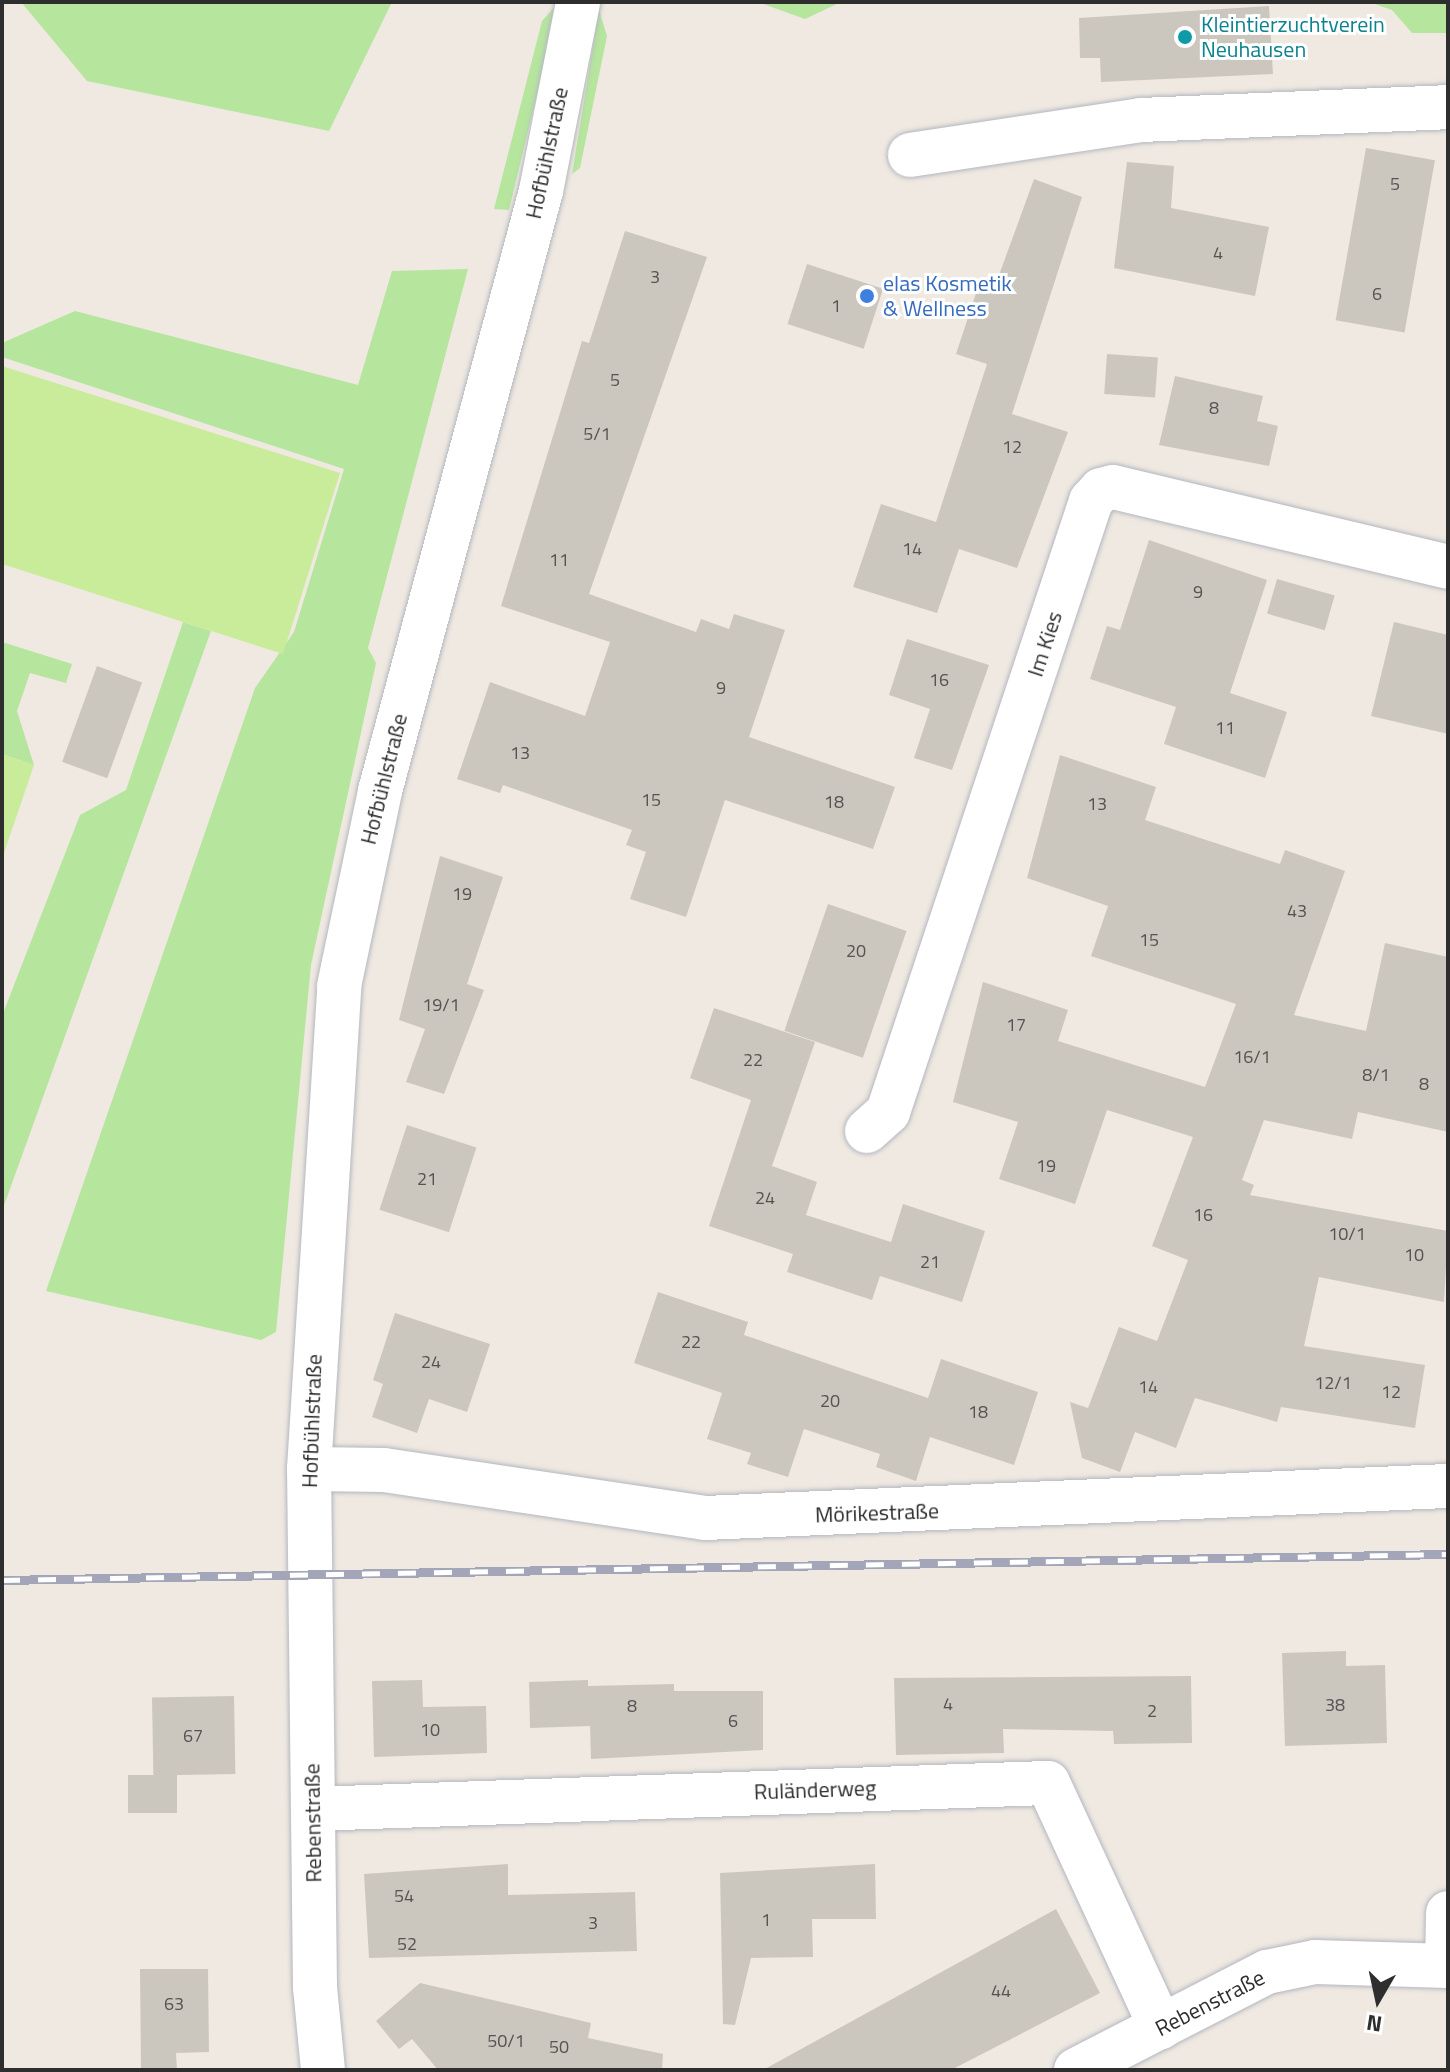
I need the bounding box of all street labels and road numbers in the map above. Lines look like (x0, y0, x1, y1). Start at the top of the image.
street label: Hofbühlstraße (520, 85, 574, 221)
street label: Im Kies (1022, 608, 1068, 680)
street label: Hofbühlstraße (355, 711, 413, 847)
street label: Hofbühlstraße (296, 1354, 328, 1488)
street label: Mörikestraße (815, 1498, 939, 1528)
street label: Rebenstraße (299, 1763, 327, 1883)
street label: Ruländerweg (753, 1775, 877, 1805)
street label: Rebenstraße (1151, 1964, 1269, 2042)

